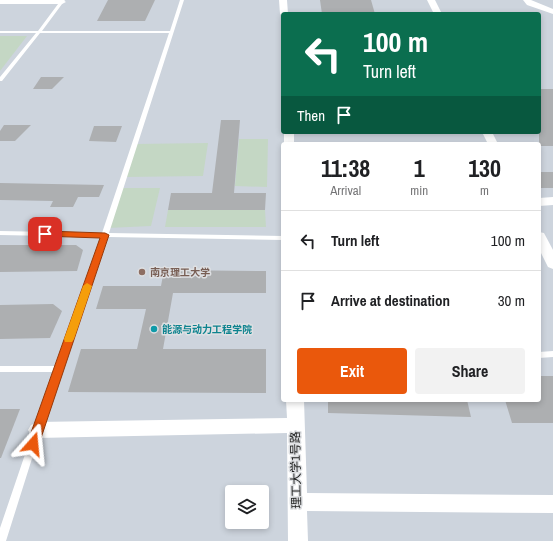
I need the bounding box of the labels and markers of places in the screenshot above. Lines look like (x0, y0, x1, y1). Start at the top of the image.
pin (28, 217, 62, 251)
place label: 南京理工大学 (150, 266, 210, 279)
marker: 南京理工大学 (137, 267, 147, 277)
place label: 能源与动力工程学院 (162, 323, 252, 336)
marker: 能源与动力工程学院 (149, 324, 159, 334)

